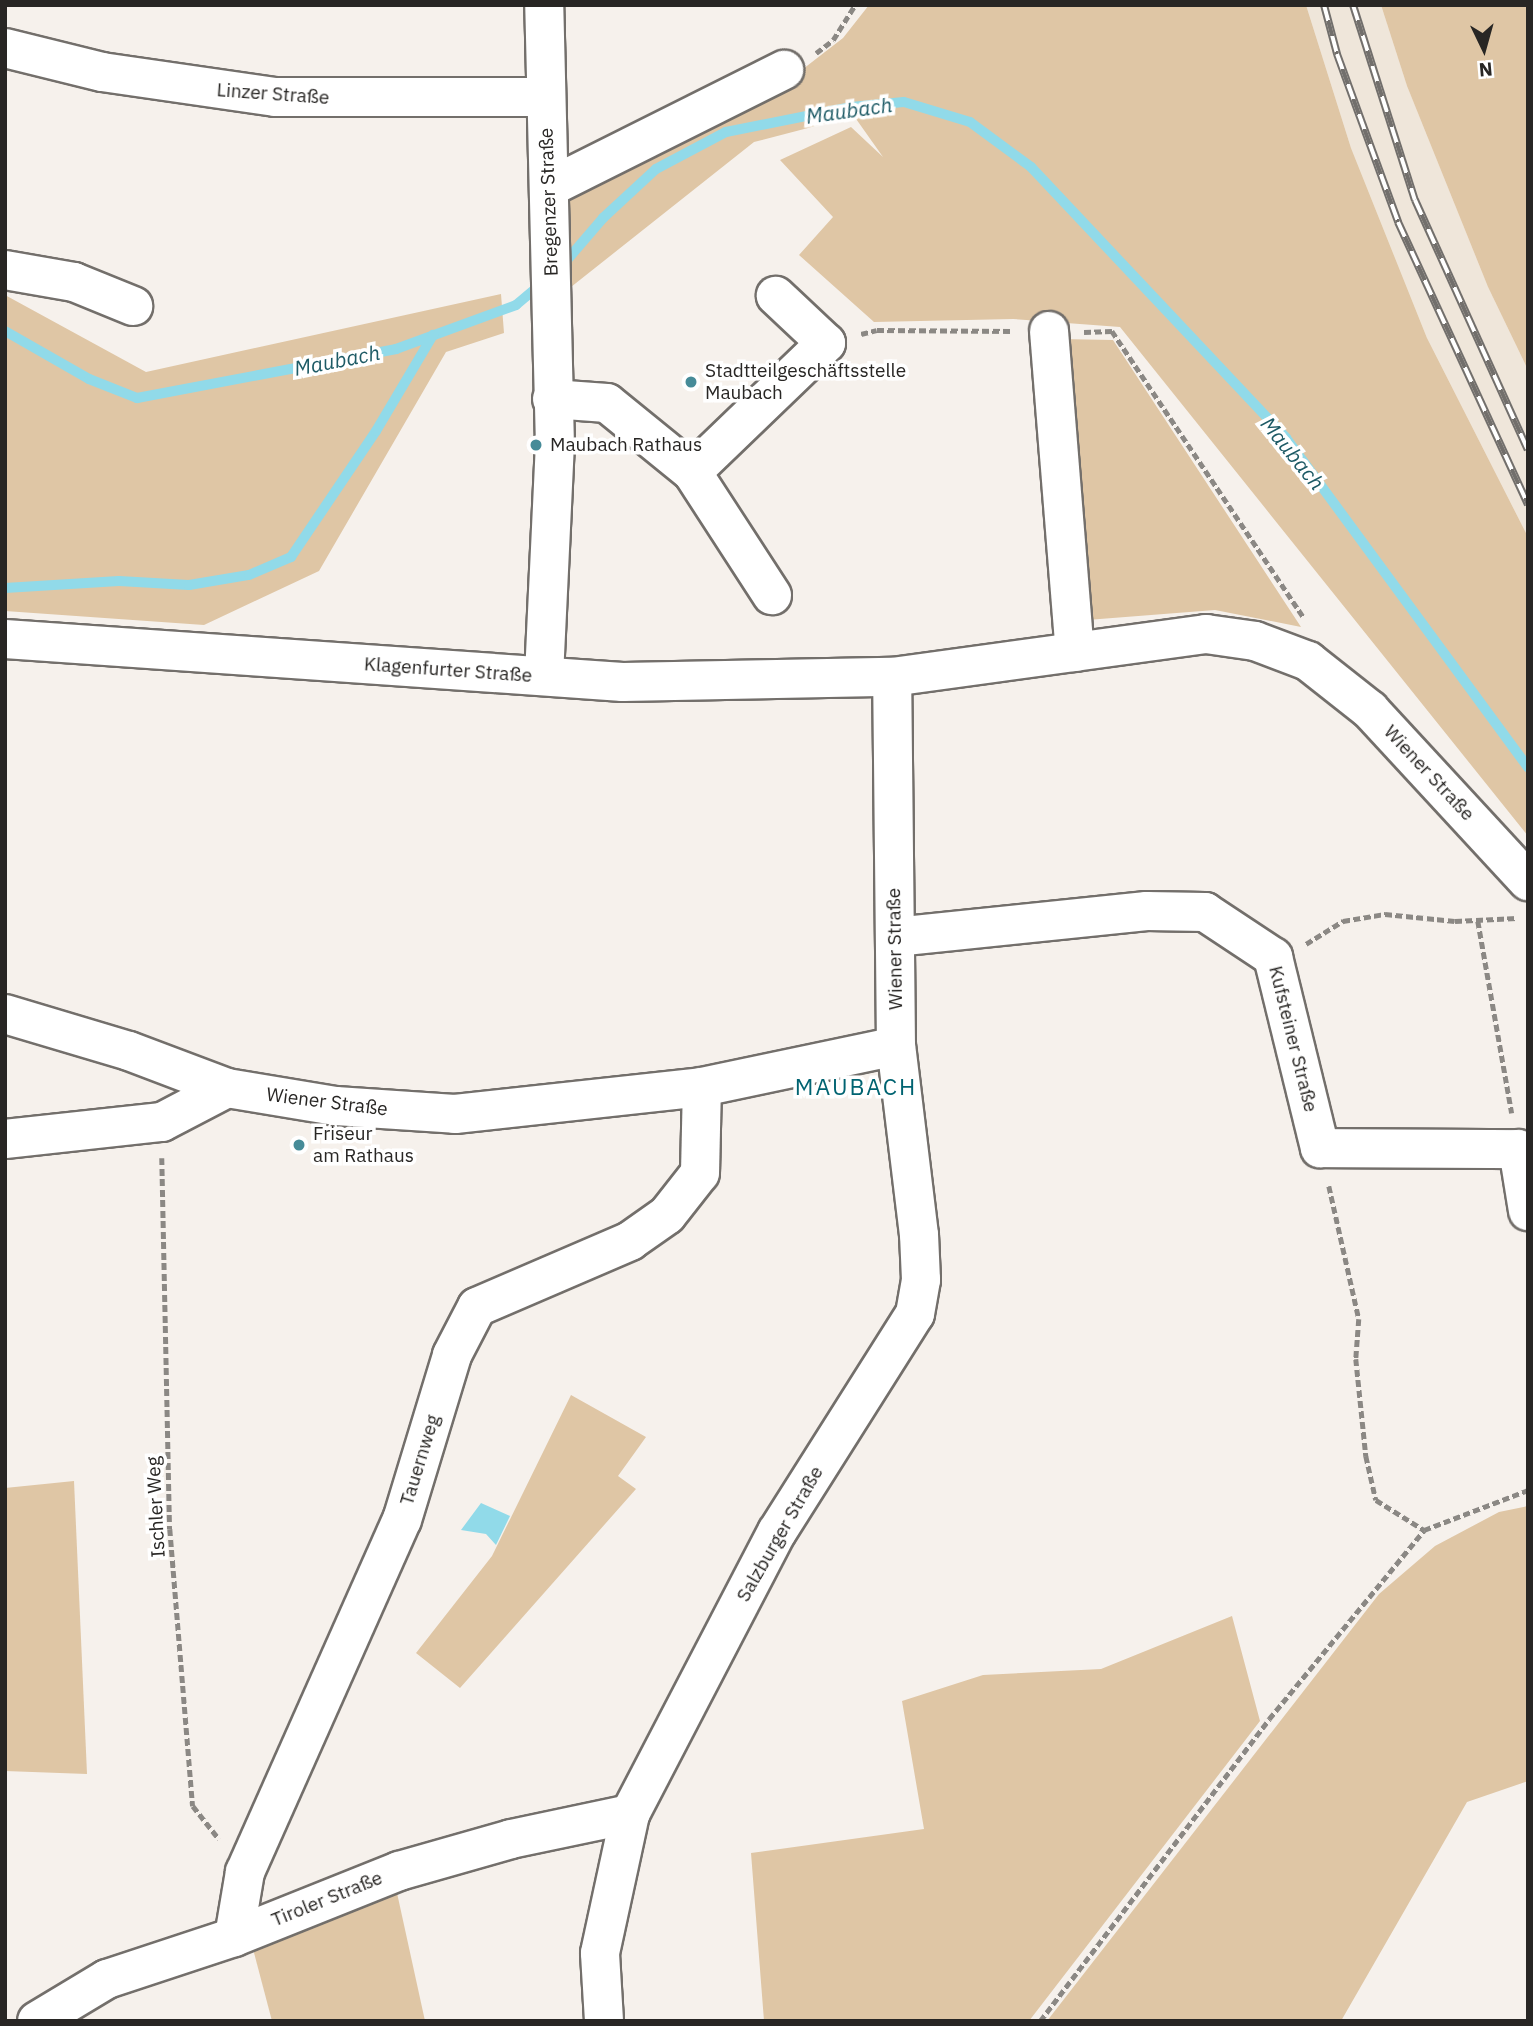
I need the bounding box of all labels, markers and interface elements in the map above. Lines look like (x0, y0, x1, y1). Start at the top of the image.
north arrow (1449, 14, 1519, 84)
text: N (1478, 57, 1494, 82)
street label: Linzer Straße (216, 79, 330, 109)
water label: Maubach (804, 91, 894, 129)
street label: Bregenzer Straße (535, 127, 563, 277)
water label: Maubach (292, 339, 382, 381)
place label: Stadtteilgeschäftsstelle Maubach (705, 360, 906, 404)
marker: Stadtteilgeschäftsstelle Maubach (683, 374, 699, 390)
water label: Maubach (1256, 411, 1330, 495)
place label: Maubach Rathaus (550, 434, 702, 456)
marker: Maubach Rathaus (528, 437, 544, 453)
street label: Klagenfurter Straße (363, 653, 533, 687)
street label: Wiener Straße (1379, 721, 1479, 825)
street label: Wiener Straße (883, 888, 907, 1010)
street label: Kufsteiner Straße (1264, 964, 1322, 1114)
district label: MAUBACH (796, 1072, 916, 1100)
street label: Wiener Straße (265, 1083, 389, 1121)
place label: Friseur am Rathaus (313, 1123, 414, 1167)
marker: Friseur am Rathaus (291, 1137, 307, 1153)
street label: Tauernweg (395, 1412, 445, 1508)
street label: Ischler Weg (142, 1456, 170, 1558)
street label: Salzburger Straße (732, 1462, 828, 1606)
street label: Tiroler Straße (268, 1866, 386, 1932)

